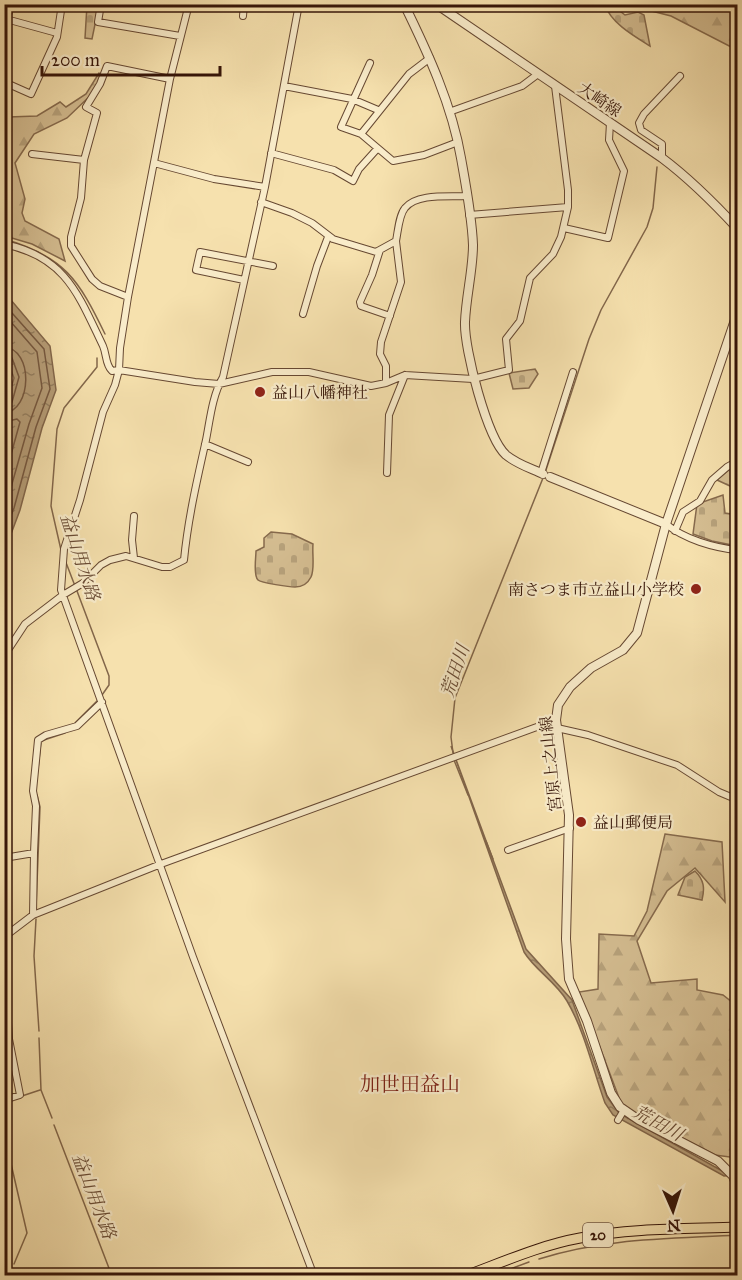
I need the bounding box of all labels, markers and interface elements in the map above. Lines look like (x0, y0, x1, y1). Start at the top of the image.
scale bar (42, 39, 220, 77)
text: 200 m (51, 49, 100, 71)
street label: 大崎線 (575, 78, 625, 121)
place label: 益山八幡神社 (272, 383, 368, 402)
marker: 益山八幡神社 (253, 385, 267, 399)
water label: 益山用水路 (56, 511, 105, 605)
place label: 南さつま市立益山小学校 (508, 580, 684, 599)
marker: 南さつま市立益山小学校 (689, 582, 703, 596)
water label: 荒田川 (436, 640, 475, 700)
street label: 宮原上之山線 (536, 715, 565, 813)
place label: 益山郵便局 (593, 813, 673, 832)
marker: 益山郵便局 (574, 815, 588, 829)
district label: 加世田益山 (360, 1072, 460, 1096)
water label: 荒田川 (629, 1100, 689, 1147)
water label: 益山用水路 (68, 1150, 121, 1244)
north arrow (643, 1181, 703, 1241)
text: N (666, 1216, 681, 1235)
road number: 20 (583, 1223, 613, 1247)

